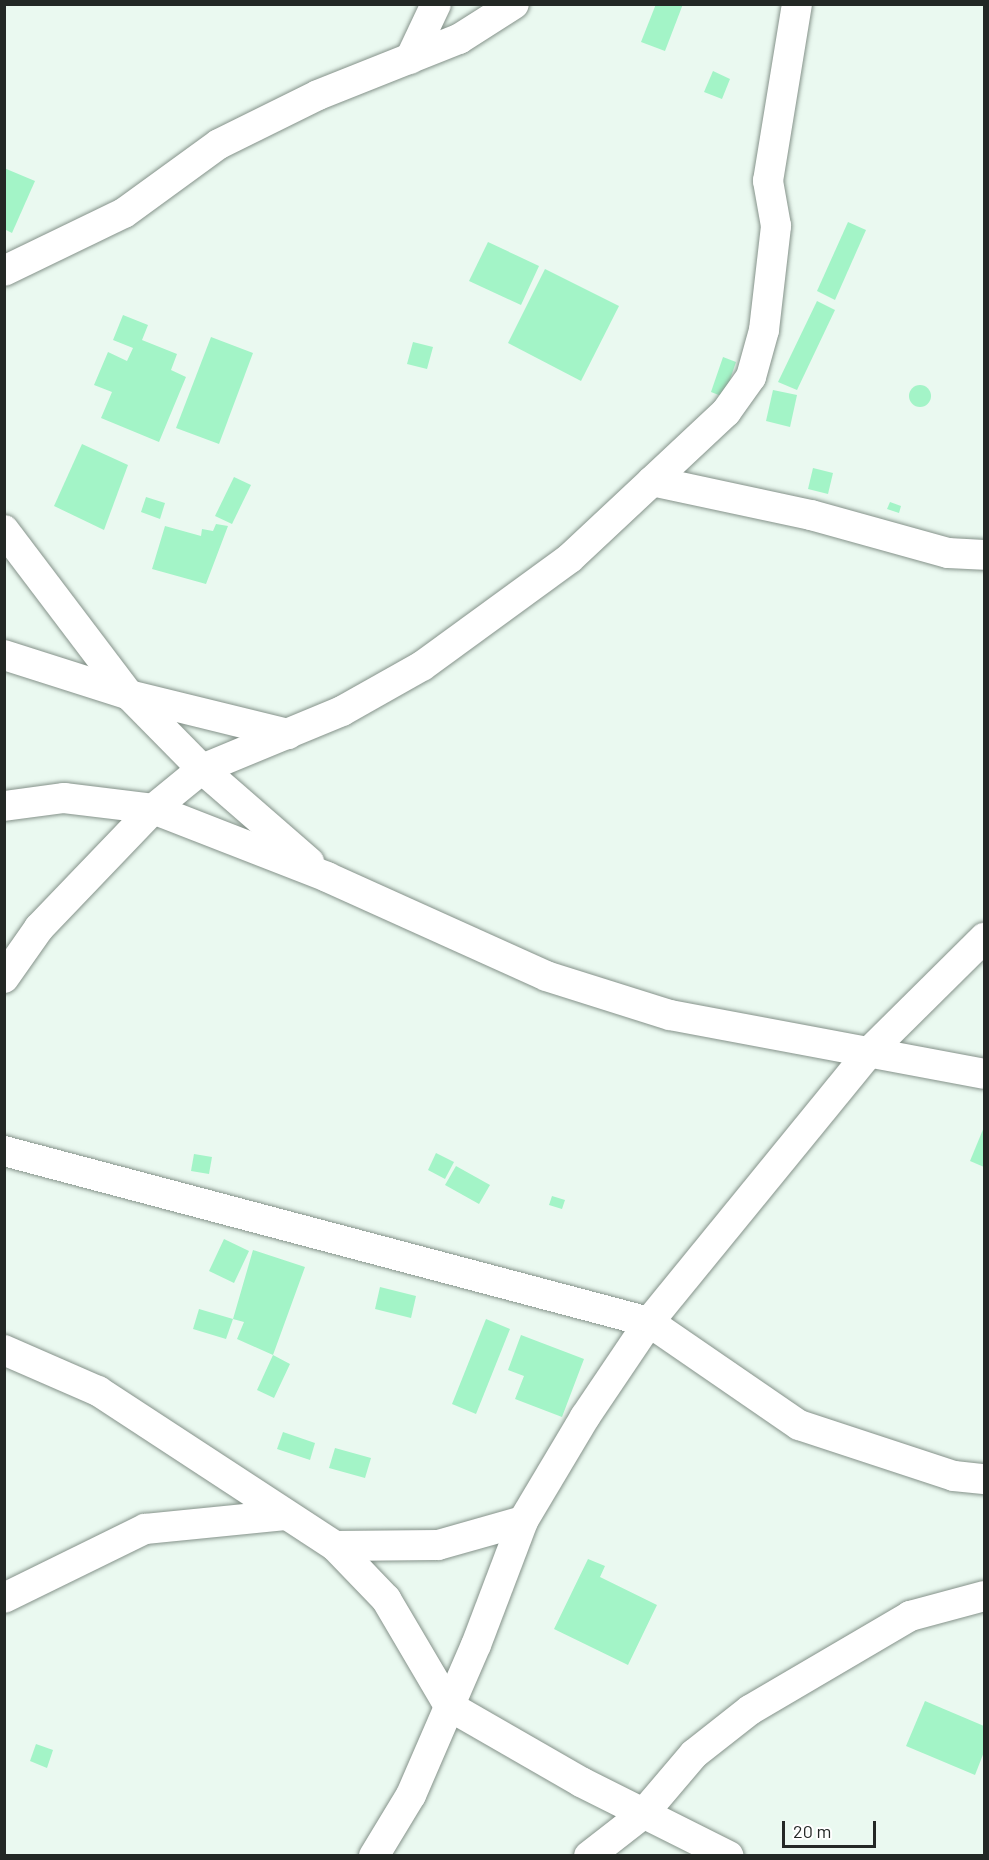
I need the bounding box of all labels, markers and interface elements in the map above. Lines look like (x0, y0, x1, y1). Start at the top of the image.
scale bar (785, 1809, 880, 1847)
text: 20 m (793, 1820, 831, 1842)

